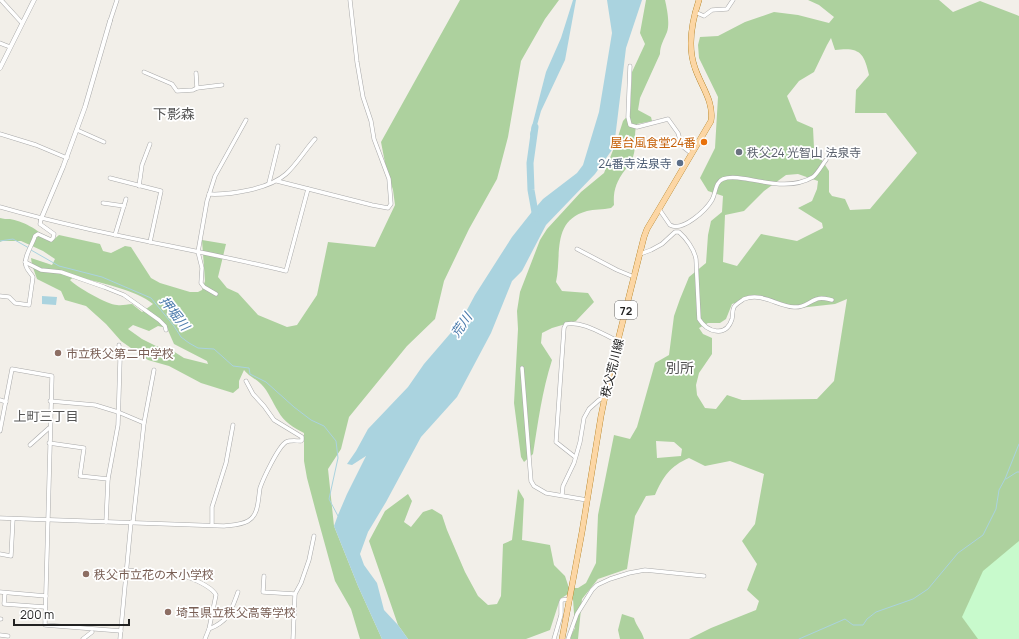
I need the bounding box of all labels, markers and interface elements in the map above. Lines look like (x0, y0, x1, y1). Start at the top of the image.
district label: 下影森 (153, 104, 195, 123)
place label: 屋台風食堂24番 (610, 134, 696, 151)
marker: 屋台風食堂24番 (699, 137, 709, 147)
place label: 秩父24 光智山 法泉寺 (747, 144, 861, 161)
marker: 秩父24 光智山 法泉寺 (734, 147, 744, 157)
place label: 24番寺法泉寺 (598, 155, 672, 172)
marker: 24番寺法泉寺 (675, 158, 685, 168)
water label: 押堀川 (156, 292, 195, 335)
road number: 72 (615, 301, 637, 319)
water label: 荒川 (446, 308, 477, 341)
street label: 秩父荒川線 (596, 337, 628, 399)
place label: 市立秩父第二中学校 (66, 345, 174, 362)
marker: 市立秩父第二中学校 (53, 348, 63, 358)
district label: 別所 (666, 358, 694, 377)
district label: 上町三丁目 (13, 407, 79, 425)
place label: 秩父市立花の木小学校 (94, 566, 214, 583)
marker: 秩父市立花の木小学校 (81, 569, 91, 579)
scale bar (14, 601, 129, 627)
place label: 埼玉県立秩父高等学校 (176, 604, 296, 621)
text: 200 m (20, 606, 54, 623)
marker: 埼玉県立秩父高等学校 (163, 607, 173, 617)

